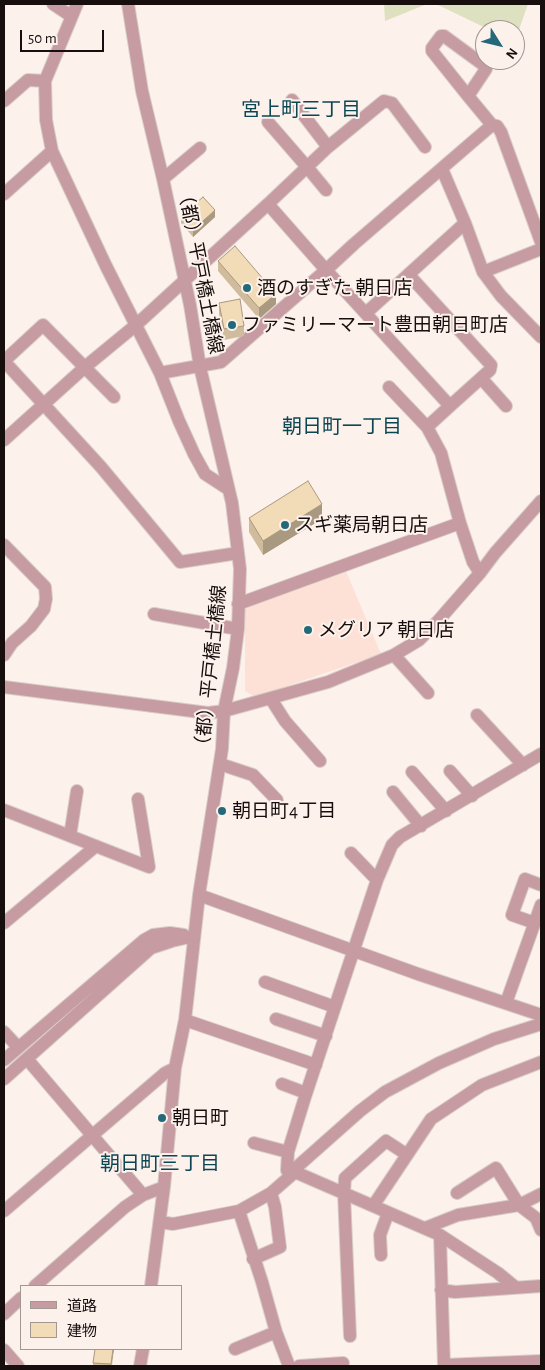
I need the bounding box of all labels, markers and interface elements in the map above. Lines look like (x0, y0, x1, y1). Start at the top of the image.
scale bar (22, 20, 106, 52)
north arrow (475, 20, 525, 70)
text: 50 m (28, 31, 57, 46)
text: N (503, 45, 520, 61)
district label: 宮上町三丁目 (241, 98, 361, 122)
street label: （都）平戸橋土橋線 (172, 184, 228, 356)
place label: 酒のすぎた 朝日店 (257, 277, 412, 299)
marker: 酒のすぎた 朝日店 (241, 282, 253, 294)
place label: ファミリーマート豊田朝日町店 (242, 314, 508, 336)
marker: ファミリーマート豊田朝日町店 (226, 319, 238, 331)
district label: 朝日町一丁目 (282, 415, 402, 439)
place label: スギ薬局朝日店 (295, 514, 428, 536)
marker: スギ薬局朝日店 (279, 519, 291, 531)
street label: （都）平戸橋土橋線 (191, 584, 231, 756)
place label: メグリア 朝日店 (318, 619, 454, 641)
marker: メグリア 朝日店 (302, 624, 314, 636)
place label: 朝日町4丁目 (232, 800, 336, 822)
marker: 朝日町4丁目 (216, 805, 228, 817)
place label: 朝日町 (172, 1107, 229, 1129)
marker: 朝日町 (156, 1112, 168, 1124)
district label: 朝日町三丁目 (100, 1152, 220, 1176)
legend (20, 1285, 182, 1350)
text: 道路 (67, 1299, 97, 1314)
text: 建物 (67, 1324, 97, 1339)

